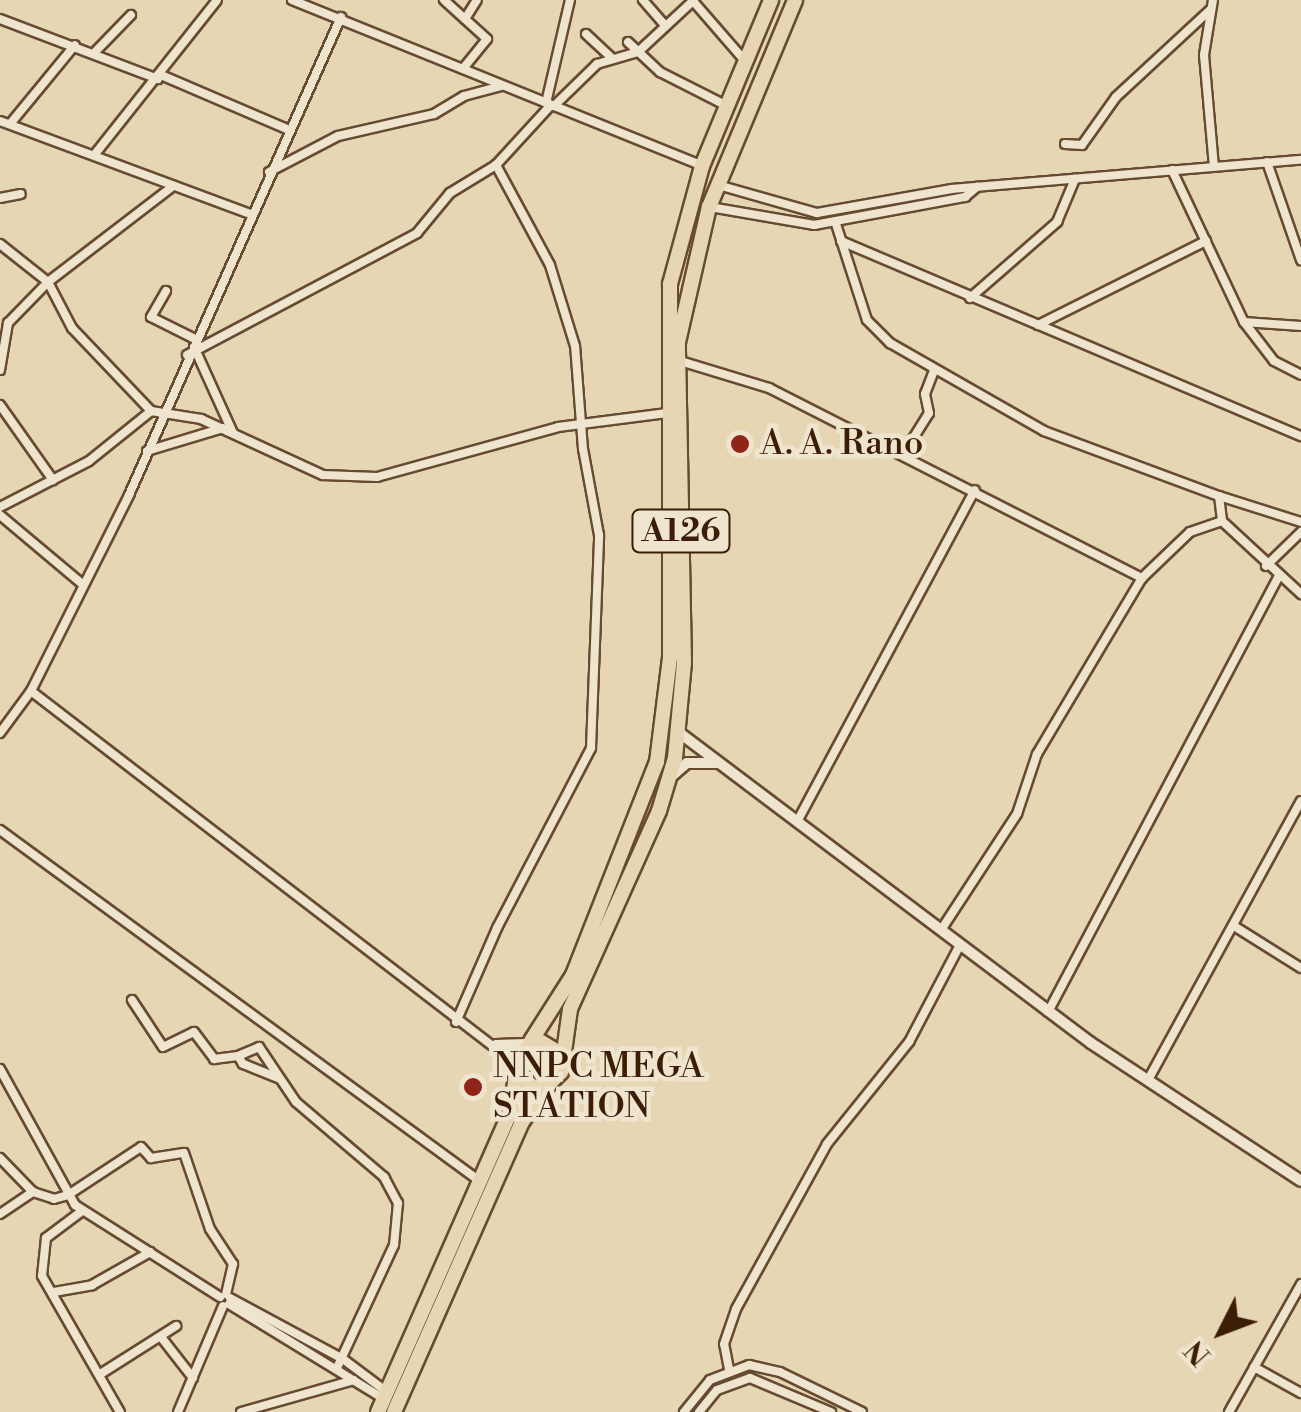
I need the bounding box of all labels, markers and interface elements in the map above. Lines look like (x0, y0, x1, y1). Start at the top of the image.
place label: A. A. Rano (760, 423, 923, 465)
marker: A. A. Rano (729, 433, 751, 455)
road number: A126 (631, 504, 731, 558)
place label: NNPC MEGA STATION (493, 1046, 704, 1128)
marker: NNPC MEGA STATION (462, 1076, 484, 1098)
north arrow (1171, 1282, 1271, 1382)
text: N (1178, 1332, 1219, 1372)

